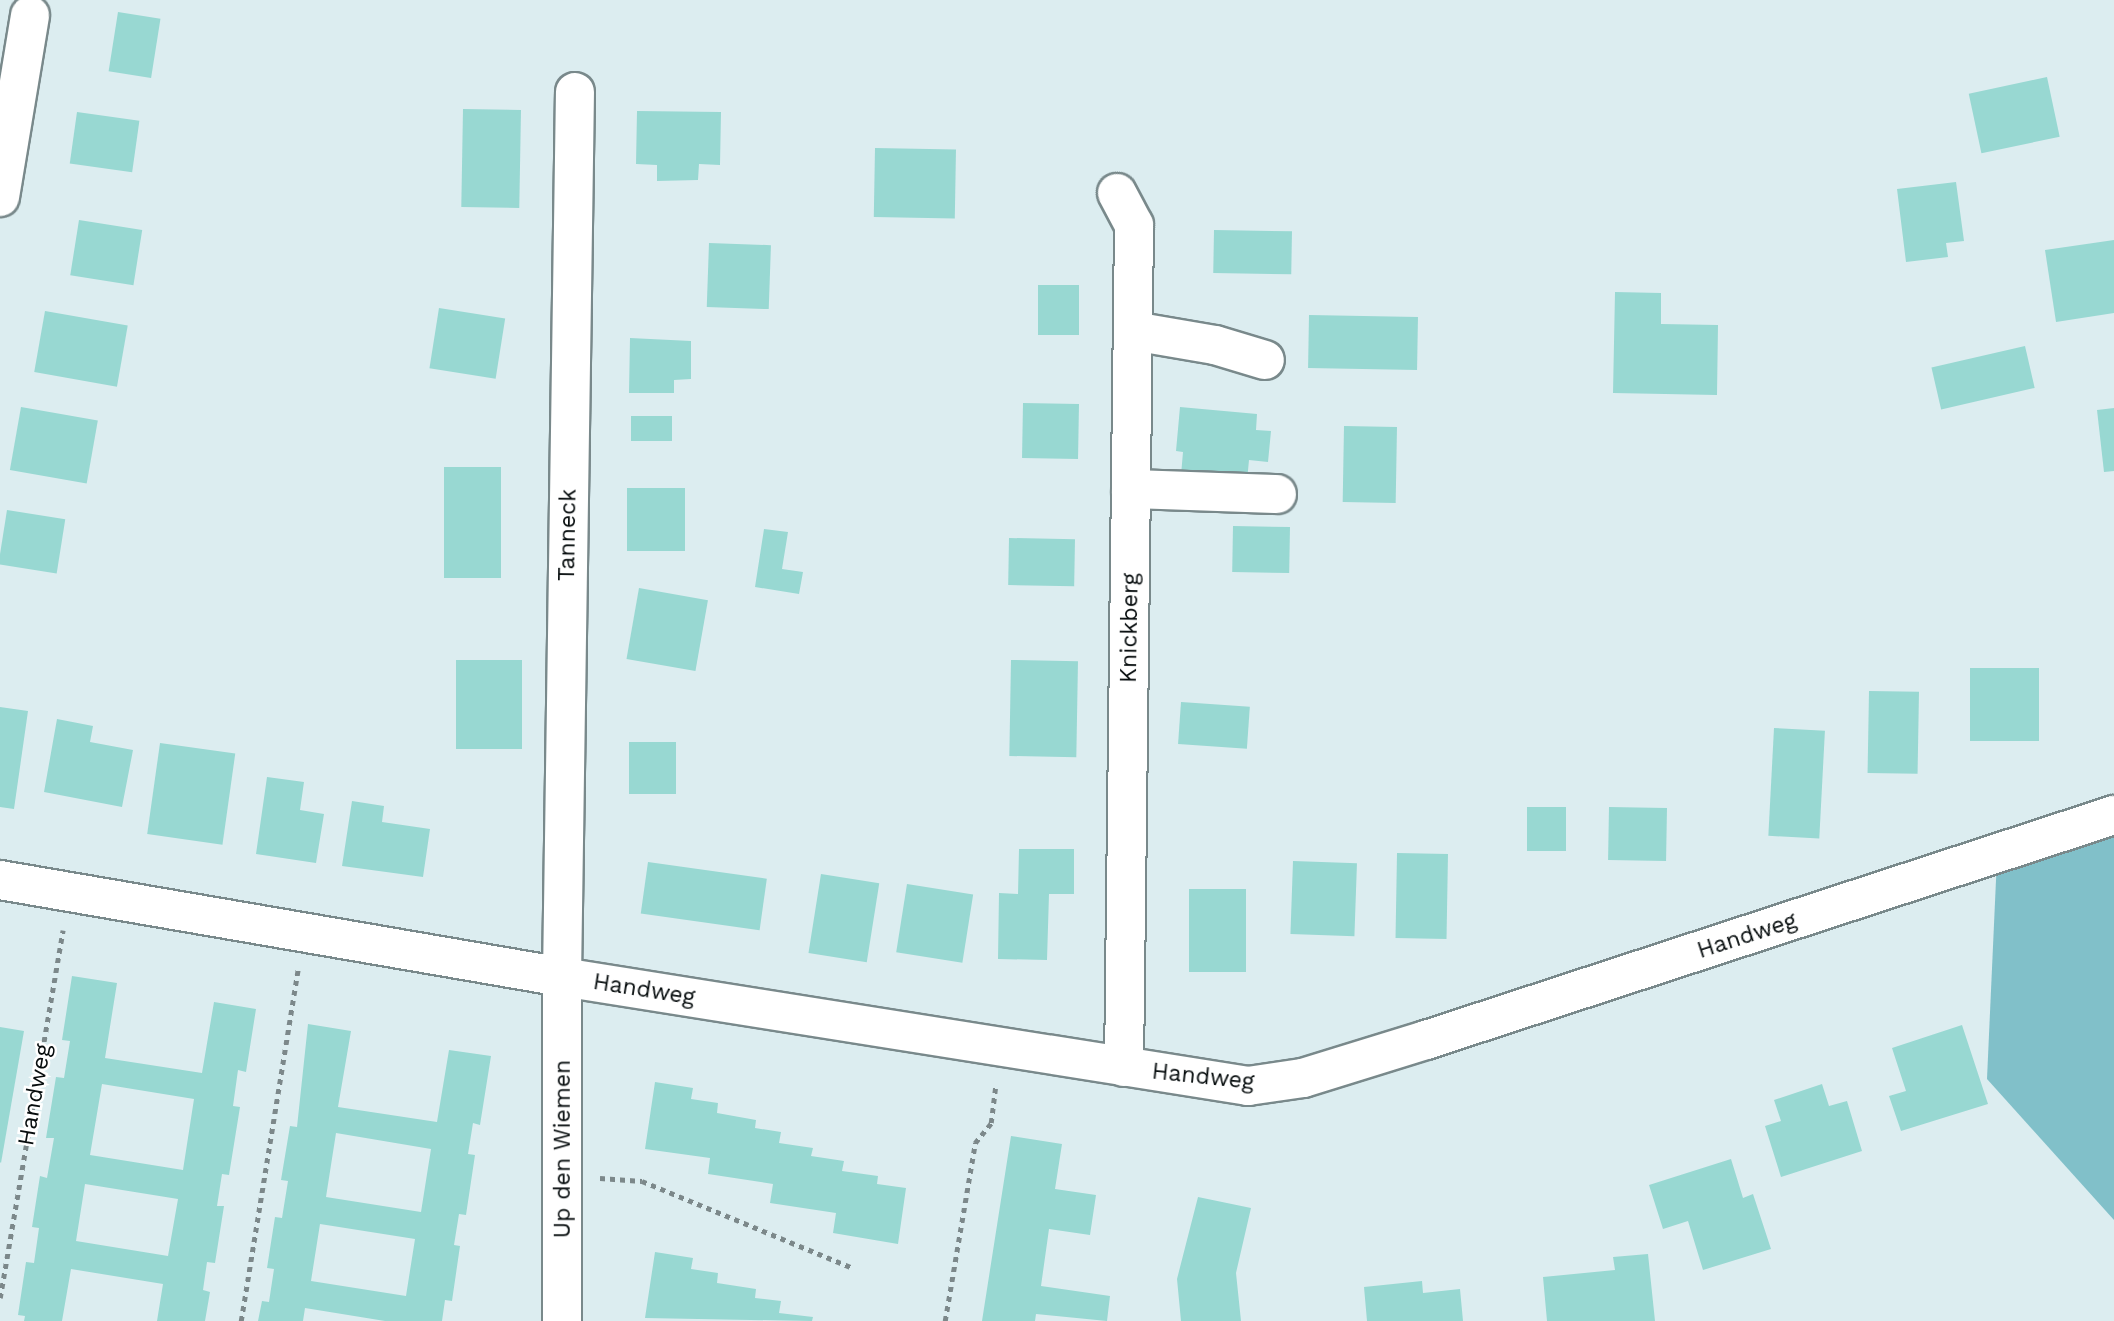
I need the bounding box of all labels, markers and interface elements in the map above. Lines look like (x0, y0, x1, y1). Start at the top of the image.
street label: Tanneck (553, 489, 583, 581)
street label: Knickberg (1115, 573, 1145, 683)
street label: Handweg (1694, 907, 1800, 965)
street label: Handweg (591, 968, 697, 1012)
street label: Handweg (12, 1042, 58, 1148)
street label: Handweg (1150, 1058, 1256, 1096)
street label: Up den Wiemen (549, 1059, 577, 1239)

